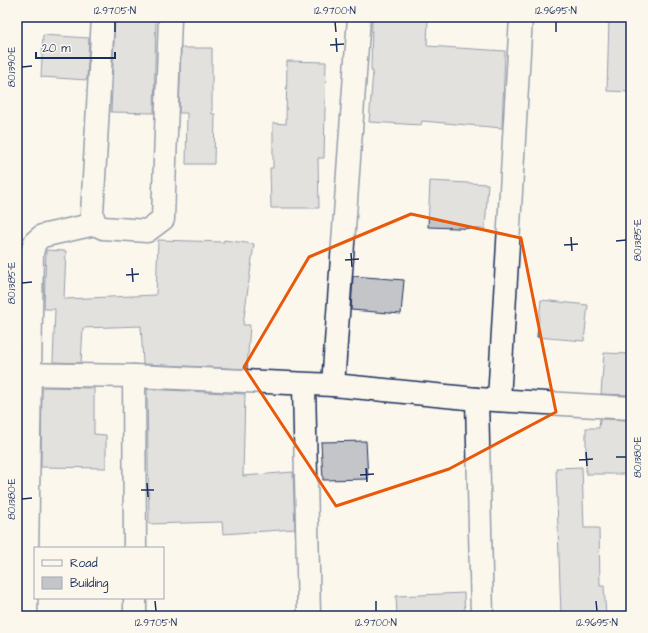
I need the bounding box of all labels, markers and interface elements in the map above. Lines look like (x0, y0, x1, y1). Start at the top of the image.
text: 12.9705°N (94, 4, 136, 18)
text: 12.9700°N (314, 4, 356, 18)
text: 12.9695°N (535, 4, 577, 18)
scale bar (36, 34, 115, 60)
text: 20 m (42, 40, 71, 57)
text: 80.1390°E (5, 47, 19, 87)
text: 80.1385°E (631, 219, 645, 261)
text: 80.1385°E (5, 262, 19, 304)
text: 80.1380°E (631, 436, 645, 478)
text: 80.1380°E (5, 478, 19, 520)
legend (34, 547, 164, 599)
text: Road (70, 555, 98, 572)
text: Building (70, 575, 108, 593)
text: 12.9705°N (135, 616, 177, 630)
text: 12.9700°N (355, 616, 397, 630)
text: 12.9695°N (576, 616, 618, 630)

